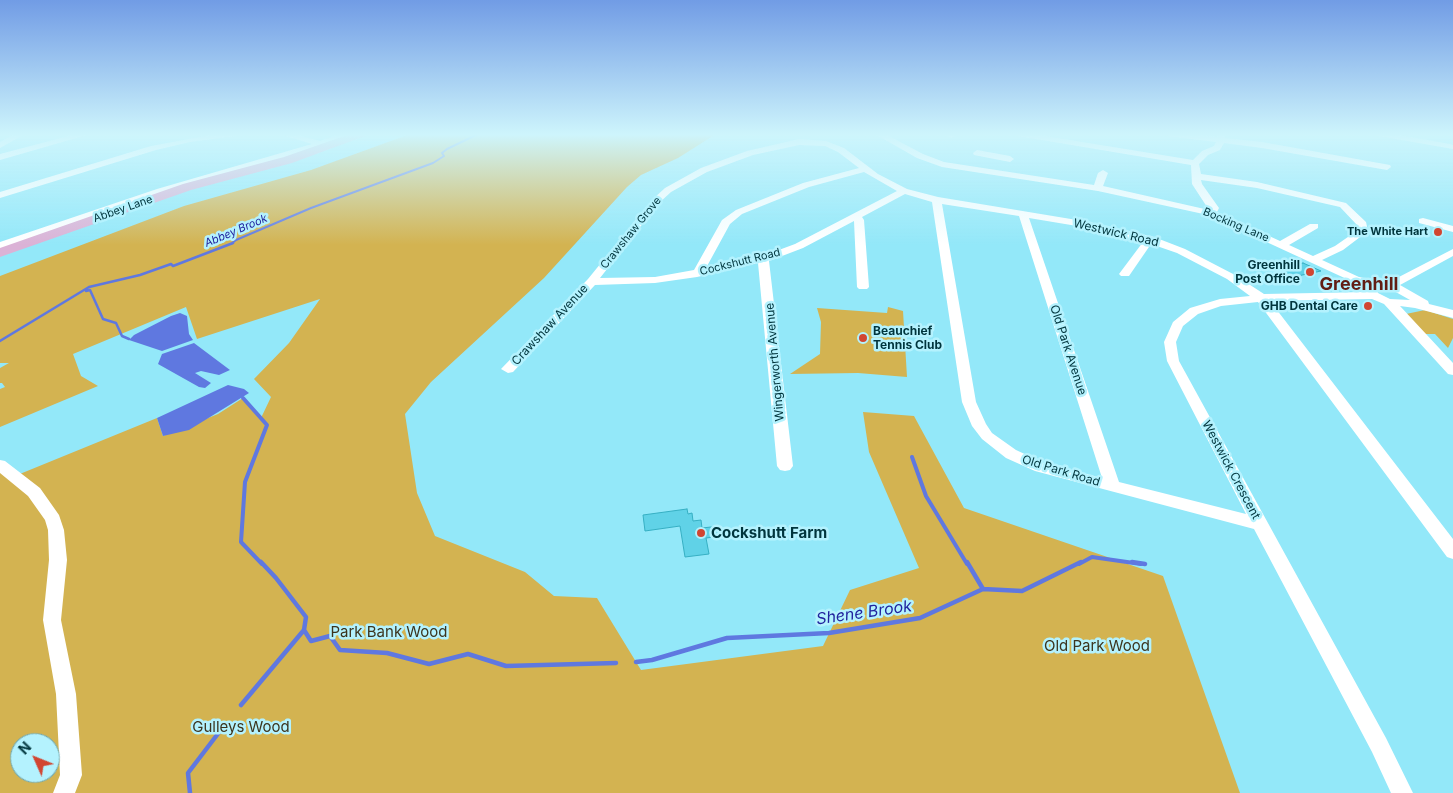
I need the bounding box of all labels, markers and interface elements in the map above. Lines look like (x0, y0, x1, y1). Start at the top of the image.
street label: Abbey Lane (92, 193, 154, 225)
street label: Crawshaw Grove (598, 194, 664, 272)
street label: Bocking Lane (1201, 205, 1271, 245)
water label: Abbey Brook (203, 212, 269, 250)
street label: Westwick Road (1072, 216, 1160, 250)
place label: The White Hart (1347, 225, 1428, 239)
marker: The White Hart (1432, 226, 1444, 238)
street label: Cockshutt Road (698, 246, 782, 278)
place label: Greenhill Post Office (1235, 258, 1300, 286)
marker: Greenhill Post Office (1304, 266, 1316, 278)
district label: Greenhill (1320, 274, 1398, 296)
street label: Crawshaw Avenue (509, 282, 591, 368)
place label: GHB Dental Care (1261, 299, 1358, 313)
marker: GHB Dental Care (1362, 300, 1374, 312)
street label: Wingerworth Avenue (763, 302, 787, 422)
street label: Old Park Avenue (1047, 303, 1089, 397)
place label: Beauchief Tennis Club (873, 324, 942, 352)
marker: Beauchief Tennis Club (857, 332, 869, 344)
street label: Westwick Crescent (1199, 418, 1263, 522)
street label: Old Park Road (1020, 452, 1102, 490)
place label: Cockshutt Farm (711, 524, 827, 542)
marker: Cockshutt Farm (695, 527, 707, 539)
water label: Shene Brook (815, 597, 913, 629)
park label: Park Bank Wood (330, 623, 448, 641)
park label: Old Park Wood (1044, 637, 1150, 655)
park label: Gulleys Wood (192, 718, 290, 736)
north arrow (10, 733, 60, 783)
text: N (15, 738, 34, 758)

